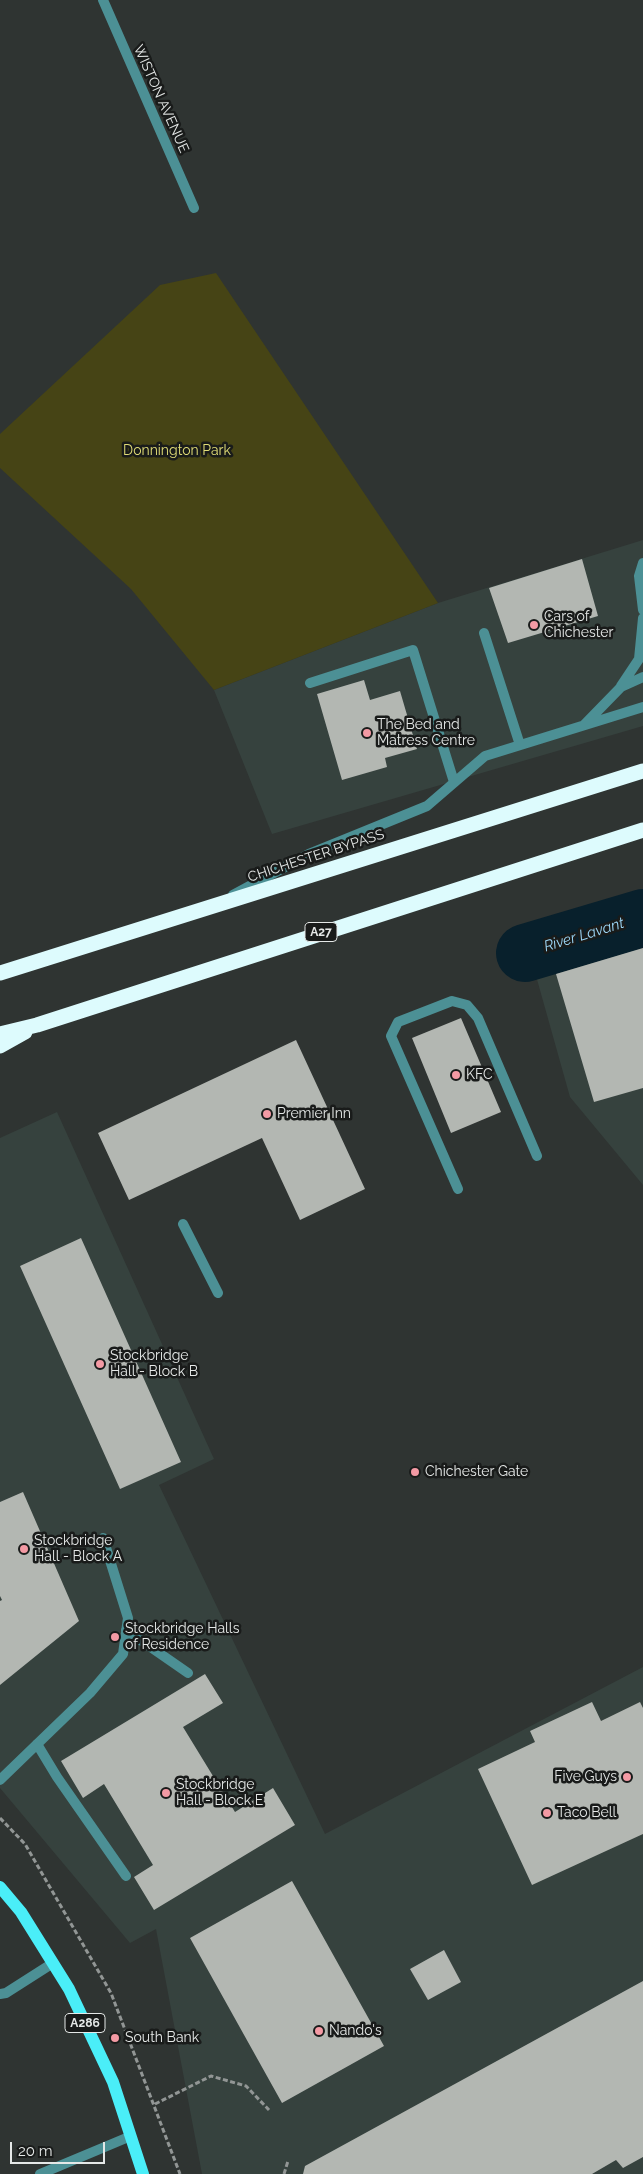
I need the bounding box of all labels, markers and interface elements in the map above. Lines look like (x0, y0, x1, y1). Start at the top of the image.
street label: WISTON AVENUE (130, 42, 192, 156)
park label: Donnington Park (123, 443, 231, 459)
place label: Cars of Chichester (544, 609, 613, 642)
marker: Cars of Chichester (528, 619, 540, 631)
place label: The Bed and Matress Centre (377, 717, 475, 750)
marker: The Bed and Matress Centre (361, 727, 373, 739)
street label: CHICHESTER BYPASS (246, 826, 386, 886)
water label: River Lavant (542, 914, 626, 956)
road number: A27 (305, 922, 337, 942)
place label: KFC (466, 1067, 493, 1083)
marker: KFC (450, 1069, 462, 1081)
place label: Premier Inn (277, 1106, 351, 1122)
marker: Premier Inn (261, 1108, 273, 1120)
place label: Stockbridge Hall - Block B (110, 1348, 198, 1380)
marker: Stockbridge Hall - Block B (94, 1358, 106, 1370)
place label: Chichester Gate (425, 1464, 528, 1480)
marker: Chichester Gate (409, 1466, 421, 1478)
place label: Stockbridge Hall - Block A (34, 1533, 122, 1565)
marker: Stockbridge Hall - Block A (18, 1543, 30, 1555)
place label: Stockbridge Halls of Residence (125, 1621, 239, 1654)
marker: Stockbridge Halls of Residence (109, 1631, 121, 1643)
place label: Five Guys (554, 1769, 617, 1785)
marker: Five Guys (621, 1771, 633, 1783)
place label: Stockbridge Hall - Block E (176, 1777, 263, 1810)
marker: Stockbridge Hall - Block E (160, 1787, 172, 1799)
place label: Taco Bell (557, 1805, 616, 1821)
marker: Taco Bell (541, 1807, 553, 1819)
road number: A286 (65, 2014, 105, 2032)
place label: Nando's (329, 2023, 382, 2039)
marker: Nando's (313, 2025, 325, 2037)
place label: South Bank (125, 2030, 199, 2046)
marker: South Bank (109, 2032, 121, 2044)
scale bar (12, 2132, 108, 2164)
text: 20 m (18, 2142, 53, 2160)

